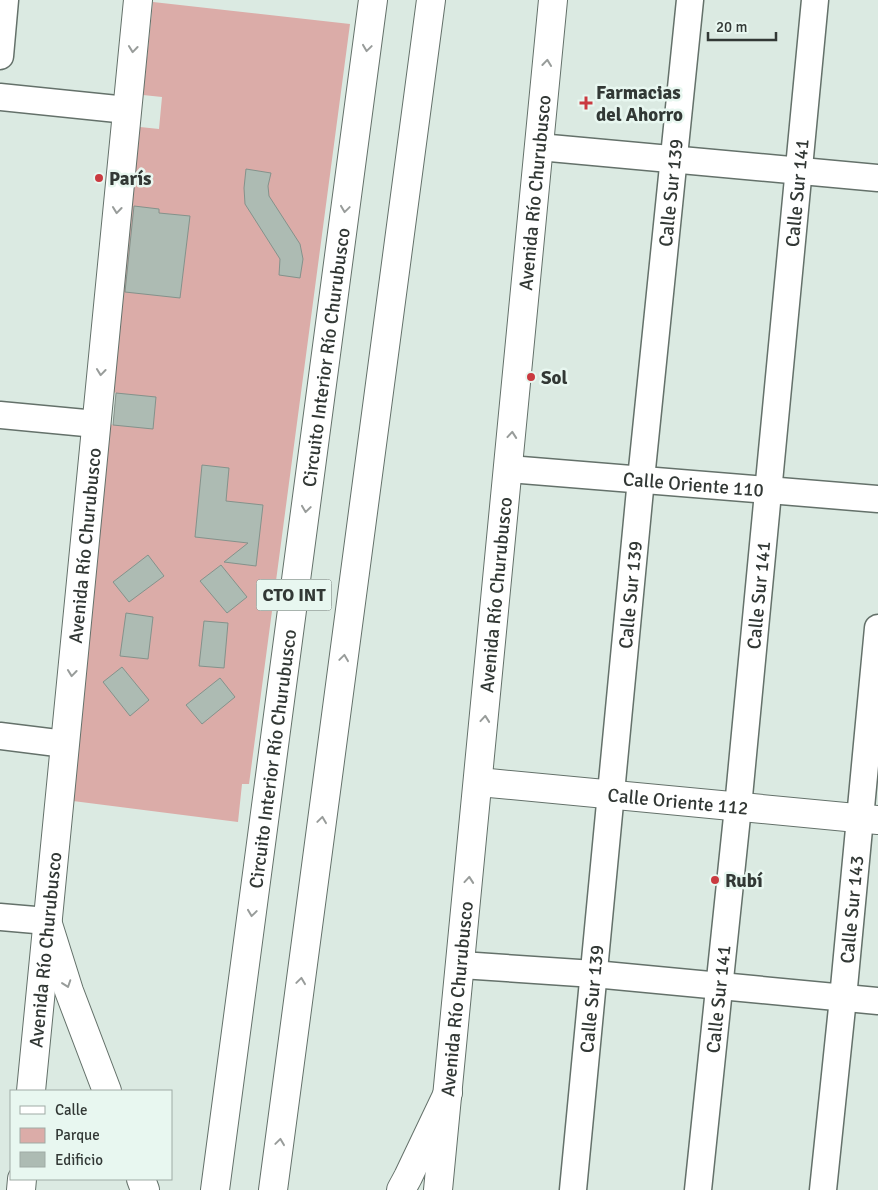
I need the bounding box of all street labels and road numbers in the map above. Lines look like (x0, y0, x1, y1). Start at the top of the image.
street label: Avenida Río Churubusco (514, 94, 557, 292)
street label: Calle Sur 139 (654, 138, 689, 248)
street label: Calle Sur 141 (780, 138, 815, 248)
street label: Circuito Interior Río Churubusco (297, 226, 356, 489)
street label: Avenida Río Churubusco (64, 447, 107, 645)
street label: Calle Oriente 110 (622, 467, 765, 503)
street label: Avenida Río Churubusco (475, 496, 518, 694)
street label: Calle Sur 139 (614, 540, 648, 650)
street label: Calle Sur 141 (742, 540, 776, 650)
road number: CTO INT (256, 580, 332, 610)
street label: Circuito Interior Río Churubusco (244, 628, 302, 890)
street label: Calle Oriente 112 (607, 783, 749, 821)
street label: Avenida Río Churubusco (24, 851, 67, 1049)
street label: Calle Sur 143 (835, 854, 869, 965)
street label: Avenida Río Churubusco (436, 900, 479, 1098)
street label: Calle Sur 139 (575, 944, 609, 1054)
street label: Calle Sur 141 (701, 944, 737, 1054)

